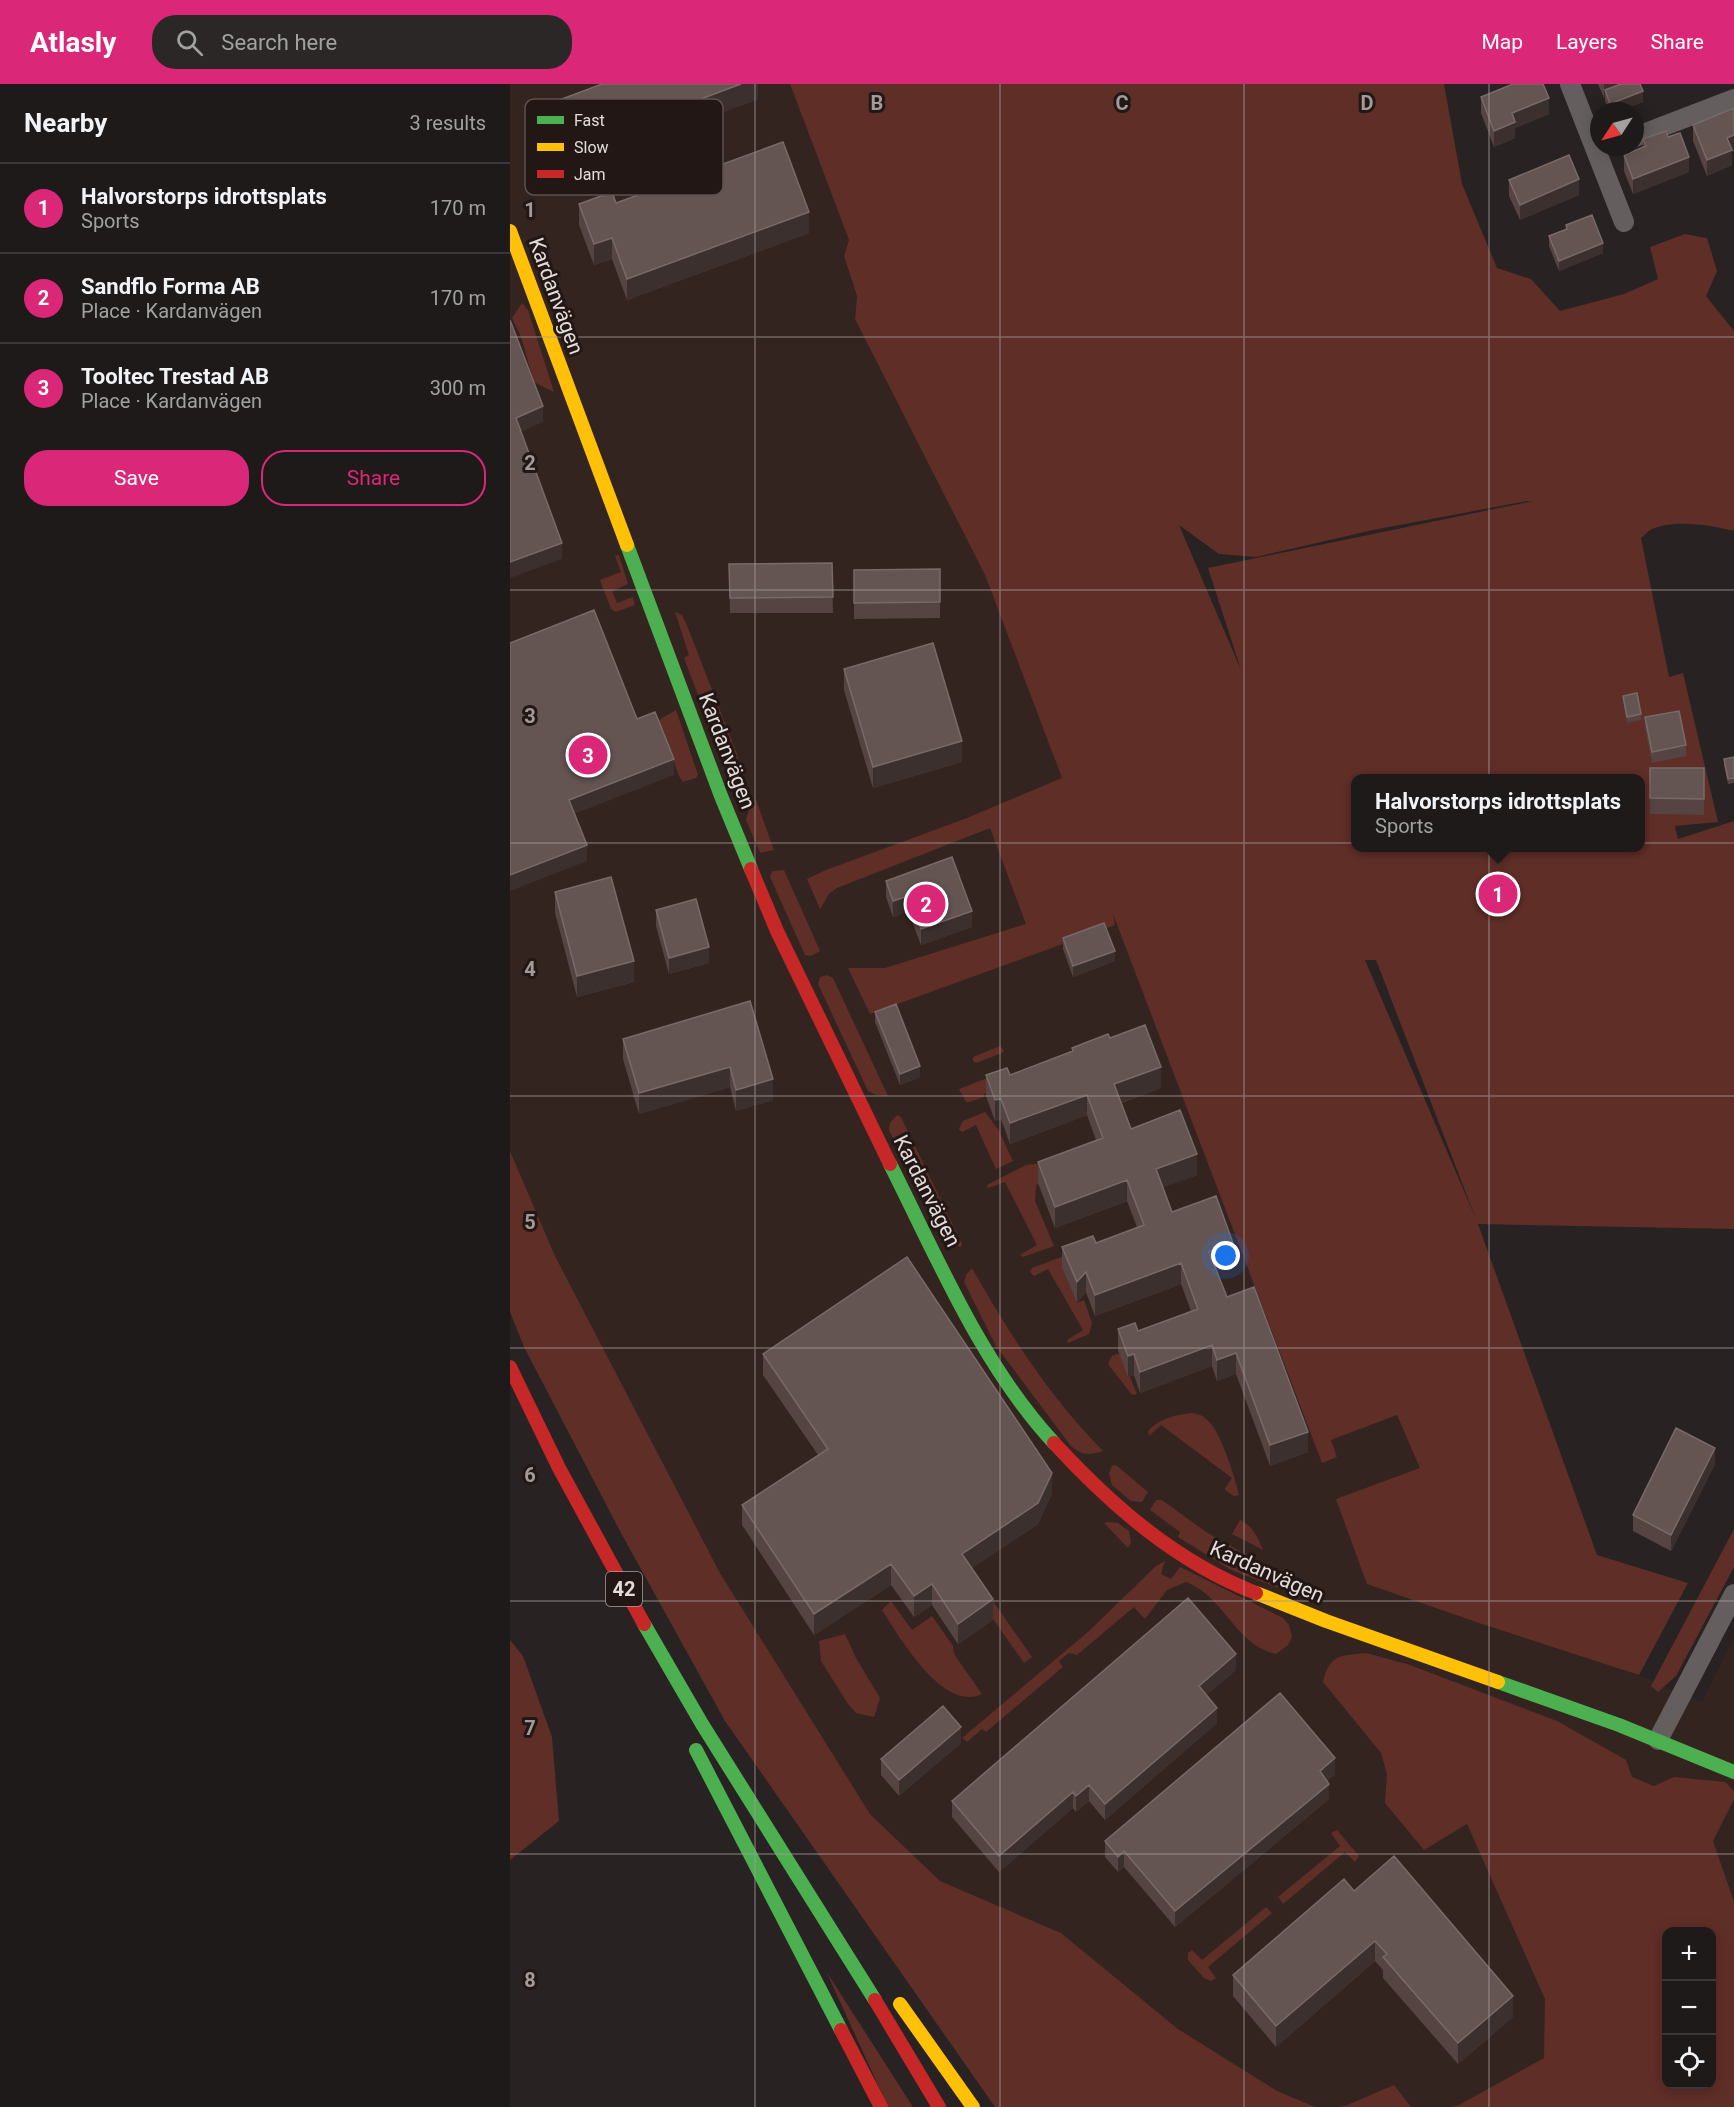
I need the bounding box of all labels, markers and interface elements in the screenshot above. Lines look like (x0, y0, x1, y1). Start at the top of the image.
search box (152, 15, 572, 69)
text: Atlasly (30, 26, 116, 59)
icon: search (173, 26, 206, 59)
text: Search here (221, 30, 337, 55)
text: Map (1481, 30, 1523, 54)
text: Layers (1556, 30, 1617, 54)
text: Share (1650, 30, 1704, 54)
text: B (871, 91, 883, 115)
text: C (1115, 91, 1129, 115)
text: D (1361, 91, 1374, 115)
legend (525, 99, 723, 195)
north arrow (1590, 102, 1644, 156)
text: Nearby (24, 108, 107, 138)
text: 3 results (410, 111, 486, 135)
text: Fast (574, 111, 605, 130)
text: Slow (574, 138, 609, 157)
text: Jam (574, 165, 606, 184)
text: Halvorstorps idrottsplats (81, 184, 327, 209)
text: 1 (38, 196, 49, 220)
text: 170 m (430, 196, 486, 220)
text: 1 (524, 198, 536, 222)
text: Sports (81, 209, 140, 233)
street label: Kardanvägen (524, 234, 588, 358)
text: Sandflo Forma AB (81, 274, 260, 299)
text: 2 (38, 286, 49, 310)
text: 170 m (430, 286, 486, 310)
text: Place · Kardanvägen (81, 299, 262, 323)
text: Tooltec Trestad AB (81, 364, 269, 389)
text: 3 (38, 376, 49, 400)
text: 300 m (430, 376, 486, 400)
text: Place · Kardanvägen (81, 389, 262, 413)
button: Save (24, 450, 249, 506)
button: Share (261, 450, 486, 506)
text: 2 (524, 451, 536, 475)
street label: Kardanvägen (694, 690, 760, 812)
text: 3 (524, 704, 536, 728)
pin: 3 (568, 732, 608, 778)
popup (1351, 774, 1645, 852)
text: Halvorstorps idrottsplats (1375, 789, 1621, 814)
text: Sports (1375, 814, 1434, 838)
pin: 1 (1478, 872, 1518, 916)
pin: 2 (906, 882, 946, 926)
text: 4 (524, 957, 536, 981)
street label: Kardanvägen (889, 1131, 965, 1251)
text: 5 (524, 1210, 536, 1234)
your location (1211, 1241, 1240, 1270)
text: 6 (524, 1463, 536, 1487)
street label: Kardanvägen (1206, 1536, 1328, 1608)
road number: 42 (606, 1572, 642, 1606)
text: 7 (524, 1716, 536, 1740)
map controls (1662, 1927, 1716, 2089)
button: + (1662, 1927, 1716, 1981)
text: 8 (524, 1968, 536, 1992)
button: − (1662, 1981, 1716, 2035)
button: locate (1662, 2035, 1716, 2089)

